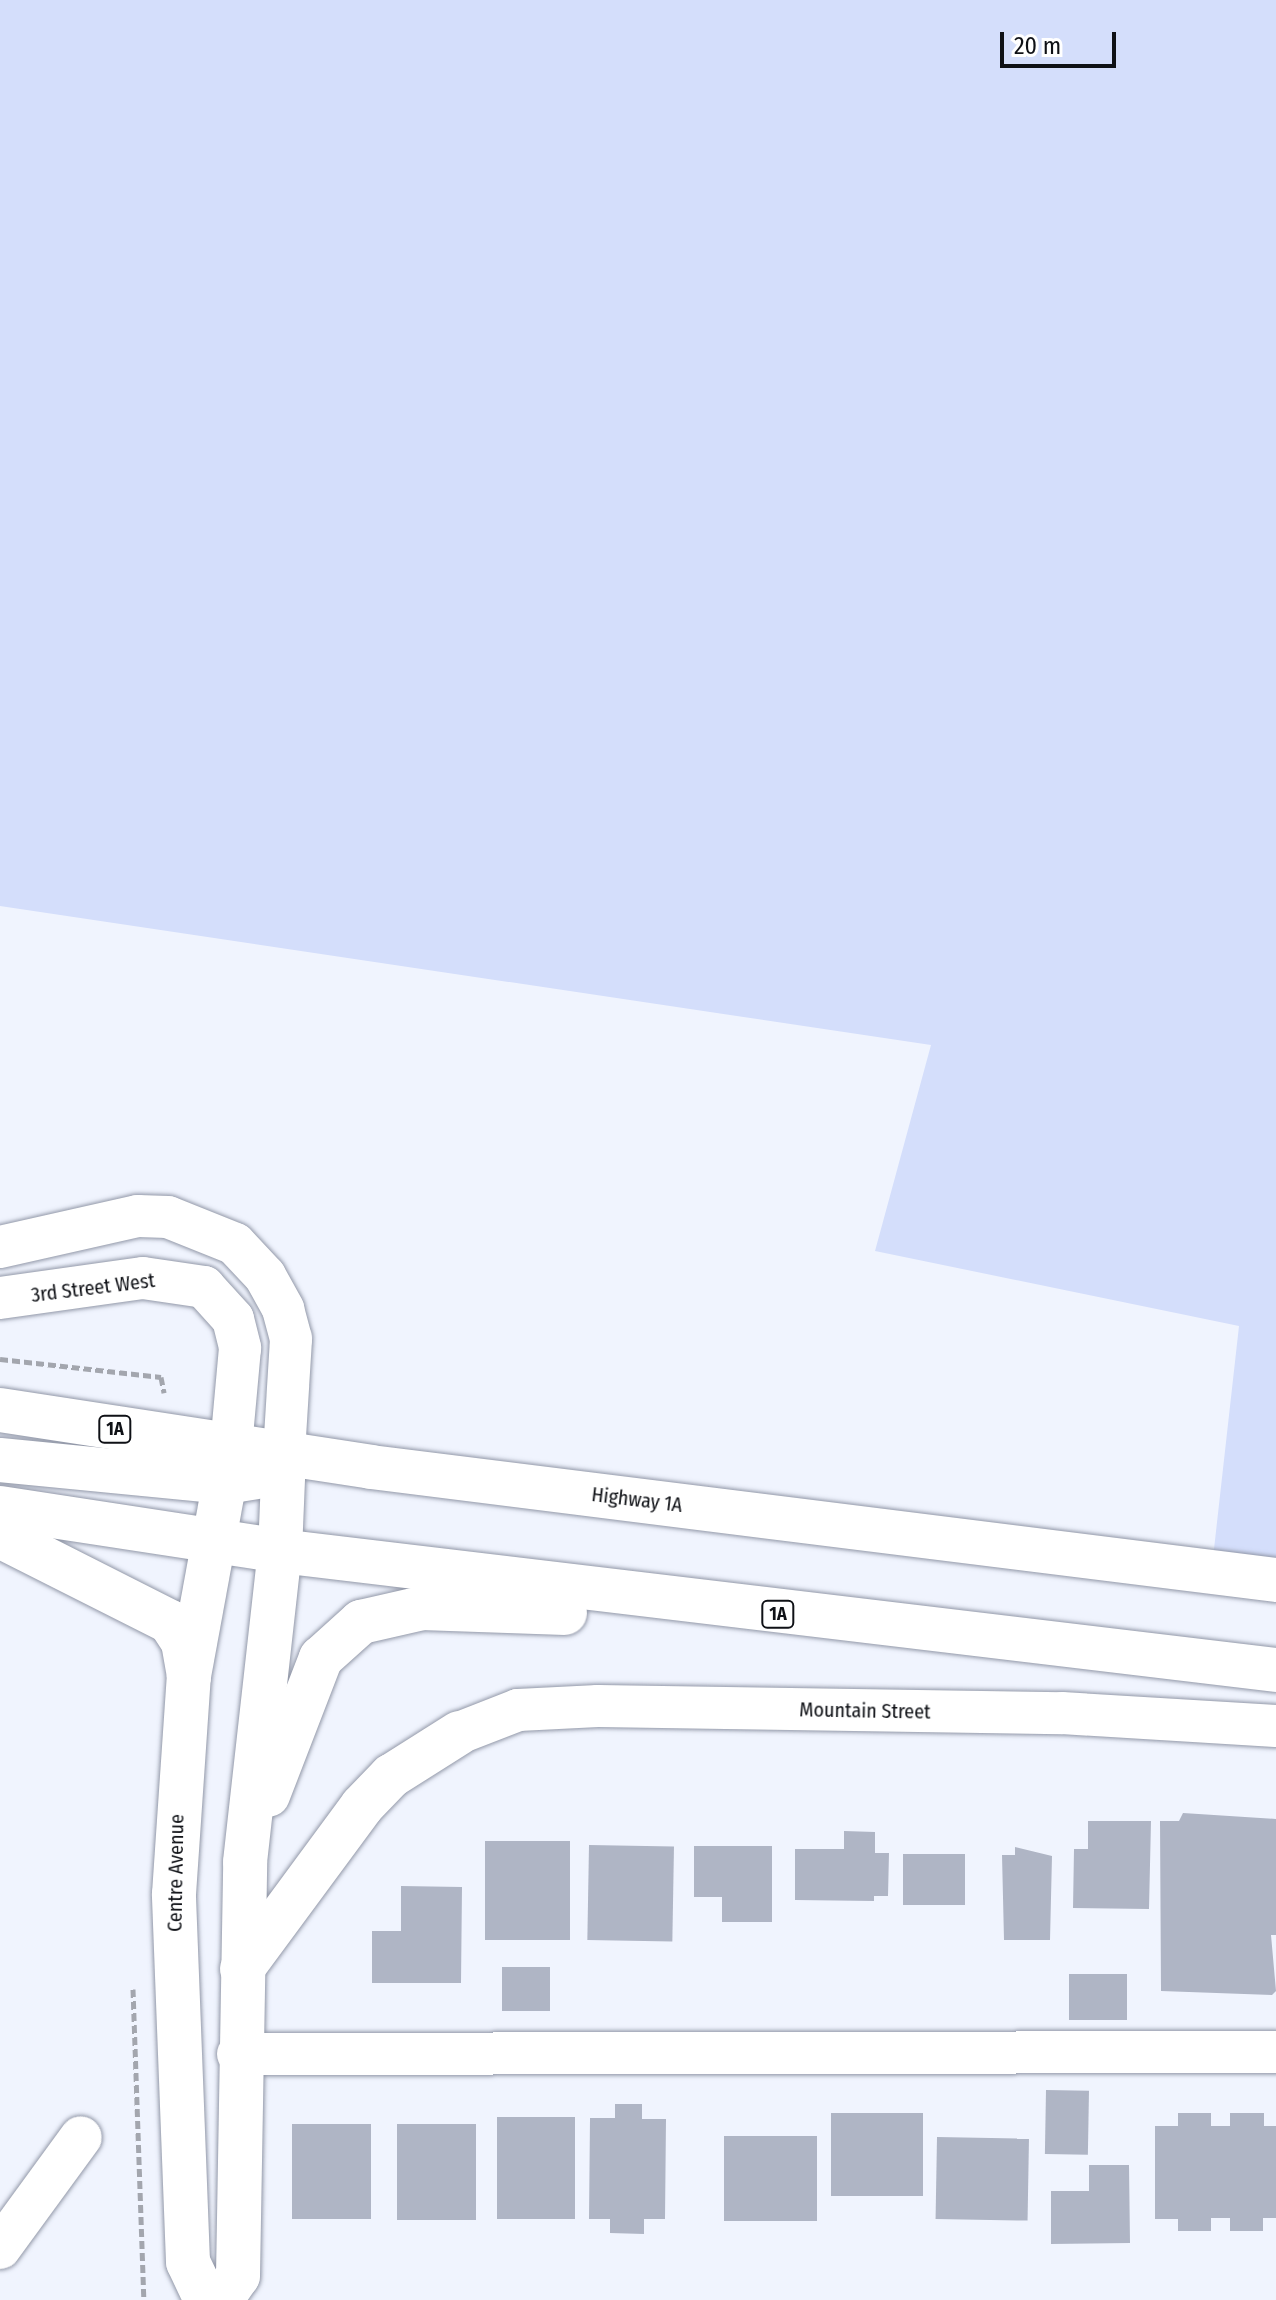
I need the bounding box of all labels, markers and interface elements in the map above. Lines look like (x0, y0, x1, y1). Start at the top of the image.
scale bar (1004, 16, 1120, 66)
text: 20 m (1014, 32, 1061, 60)
street label: 3rd Street West (30, 1269, 156, 1307)
road number: 1A (97, 1415, 133, 1443)
street label: Highway 1A (590, 1483, 684, 1517)
road number: 1A (760, 1600, 796, 1628)
street label: Mountain Street (799, 1698, 931, 1724)
street label: Centre Avenue (163, 1814, 189, 1932)

